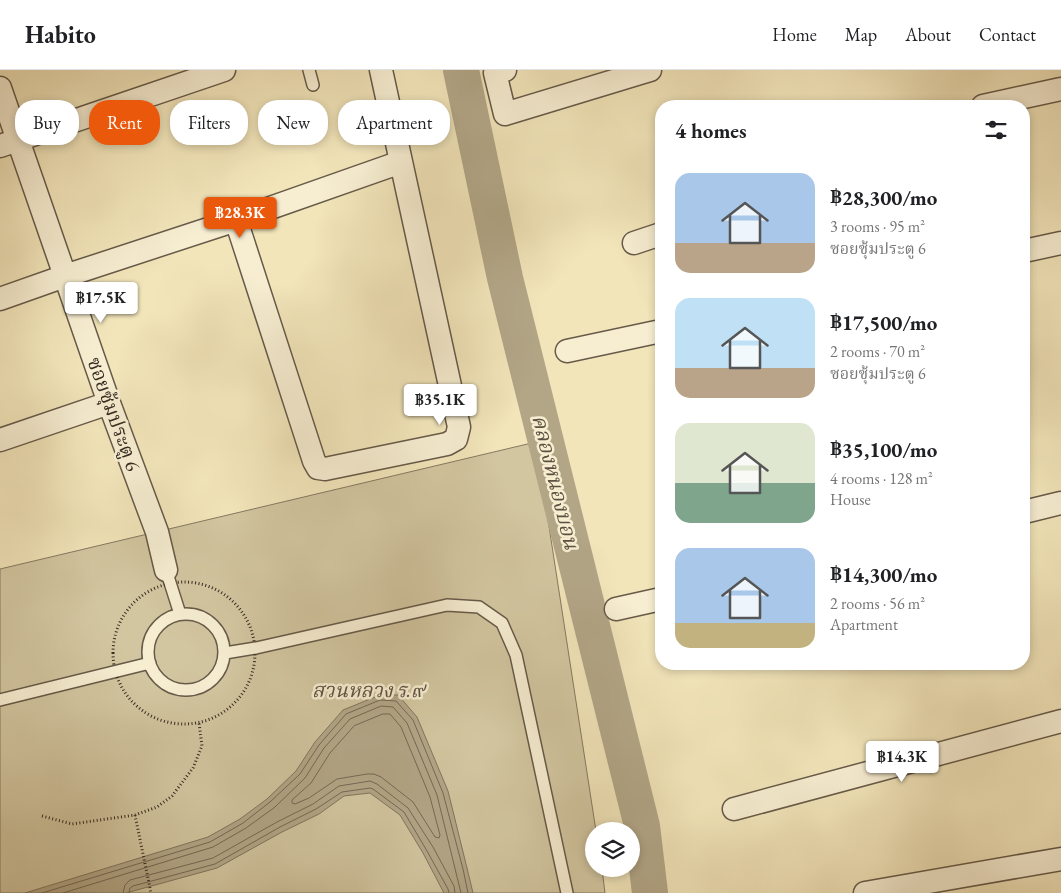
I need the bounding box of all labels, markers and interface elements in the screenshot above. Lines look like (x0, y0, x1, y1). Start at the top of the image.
text: Habito (25, 19, 96, 50)
text: Home (772, 23, 817, 46)
text: Map (845, 23, 877, 46)
text: About (905, 23, 951, 46)
text: Contact (979, 23, 1036, 46)
chip: Buy (15, 100, 79, 145)
chip: Rent (89, 100, 160, 145)
chip: Filters (170, 100, 248, 145)
chip: New (258, 100, 328, 145)
chip: Apartment (338, 100, 450, 145)
icon: filters (982, 116, 1010, 144)
text: 4 homes (675, 117, 747, 144)
text: ฿28,300/mo (830, 184, 937, 211)
icon: home (715, 193, 775, 253)
pin: ฿28.3K (199, 196, 281, 239)
text: ฿28.3K (215, 202, 265, 223)
text: 3 rooms · 95 m² (830, 216, 925, 237)
text: ซอยซุ้มประตู 6 (830, 238, 926, 259)
pin: ฿17.5K (60, 282, 142, 324)
text: ฿17.5K (76, 287, 126, 308)
text: ฿17,500/mo (830, 309, 937, 336)
icon: home (715, 318, 775, 378)
text: 2 rooms · 70 m² (830, 341, 925, 362)
street label: ซอยซุ้มประตู 6 (81, 353, 147, 475)
text: ซอยซุ้มประตู 6 (830, 363, 926, 384)
pin: ฿35.1K (399, 384, 481, 426)
text: ฿35.1K (415, 389, 465, 410)
water label: คลองหนองบอน (526, 412, 586, 552)
text: ฿35,100/mo (830, 436, 937, 463)
icon: home (715, 443, 775, 503)
text: 4 rooms · 128 m² (830, 468, 933, 489)
text: House (830, 489, 871, 510)
text: ฿14,300/mo (830, 561, 937, 588)
icon: home (715, 568, 775, 628)
text: 2 rooms · 56 m² (830, 593, 925, 614)
text: Apartment (830, 614, 898, 635)
park label: สวนหลวง ร.๙ (312, 677, 427, 703)
pin: ฿14.3K (861, 740, 943, 783)
text: ฿14.3K (877, 746, 927, 767)
map controls (585, 822, 640, 877)
button: layers (585, 822, 640, 877)

